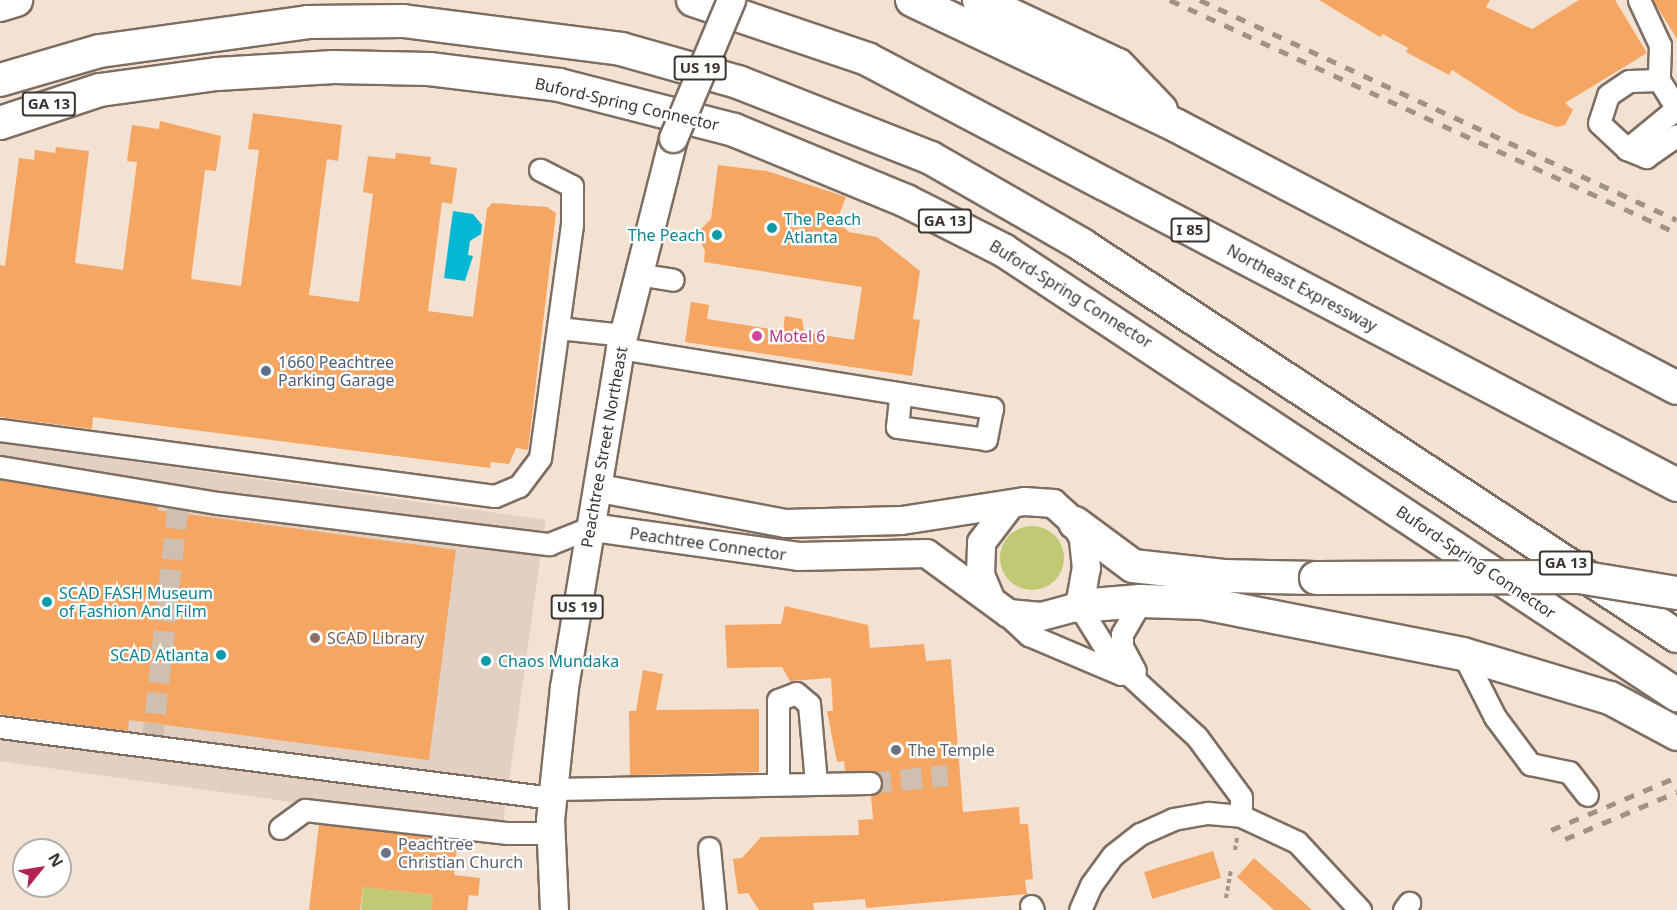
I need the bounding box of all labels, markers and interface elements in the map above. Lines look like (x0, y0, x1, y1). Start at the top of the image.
road number: US 19 (673, 56, 727, 80)
street label: Buford-Spring Connector (533, 73, 721, 135)
road number: GA 13 (20, 92, 78, 116)
place label: The Peach Atlanta (784, 209, 861, 247)
road number: GA 13 (916, 209, 974, 233)
road number: I 85 (1170, 218, 1210, 242)
marker: The Peach Atlanta (765, 221, 779, 235)
place label: The Peach (628, 225, 705, 245)
marker: The Peach (710, 228, 724, 242)
street label: Buford-Spring Connector (986, 236, 1156, 352)
street label: Northeast Expressway (1224, 240, 1380, 336)
place label: Motel 6 (769, 326, 825, 346)
marker: Motel 6 (750, 329, 764, 343)
street label: Peachtree Street Northeast (577, 345, 631, 549)
place label: 1660 Peachtree Parking Garage (278, 352, 395, 390)
marker: 1660 Peachtree Parking Garage (259, 364, 273, 378)
street label: Buford-Spring Connector (1393, 501, 1559, 623)
street label: Peachtree Connector (629, 524, 787, 564)
road number: GA 13 (1538, 551, 1594, 575)
place label: SCAD FASH Museum of Fashion And Film (59, 583, 213, 621)
marker: SCAD FASH Museum of Fashion And Film (40, 595, 54, 609)
road number: US 19 (550, 595, 604, 619)
place label: SCAD Library (327, 628, 424, 648)
marker: SCAD Library (308, 631, 322, 645)
place label: SCAD Atlanta (110, 645, 209, 665)
marker: SCAD Atlanta (214, 648, 228, 662)
place label: Chaos Mundaka (498, 651, 619, 671)
marker: Chaos Mundaka (479, 654, 493, 668)
place label: The Temple (908, 740, 995, 760)
marker: The Temple (889, 743, 903, 757)
place label: Peachtree Christian Church (398, 834, 523, 872)
north arrow (12, 838, 72, 898)
marker: Peachtree Christian Church (379, 846, 393, 860)
text: N (43, 849, 69, 871)

